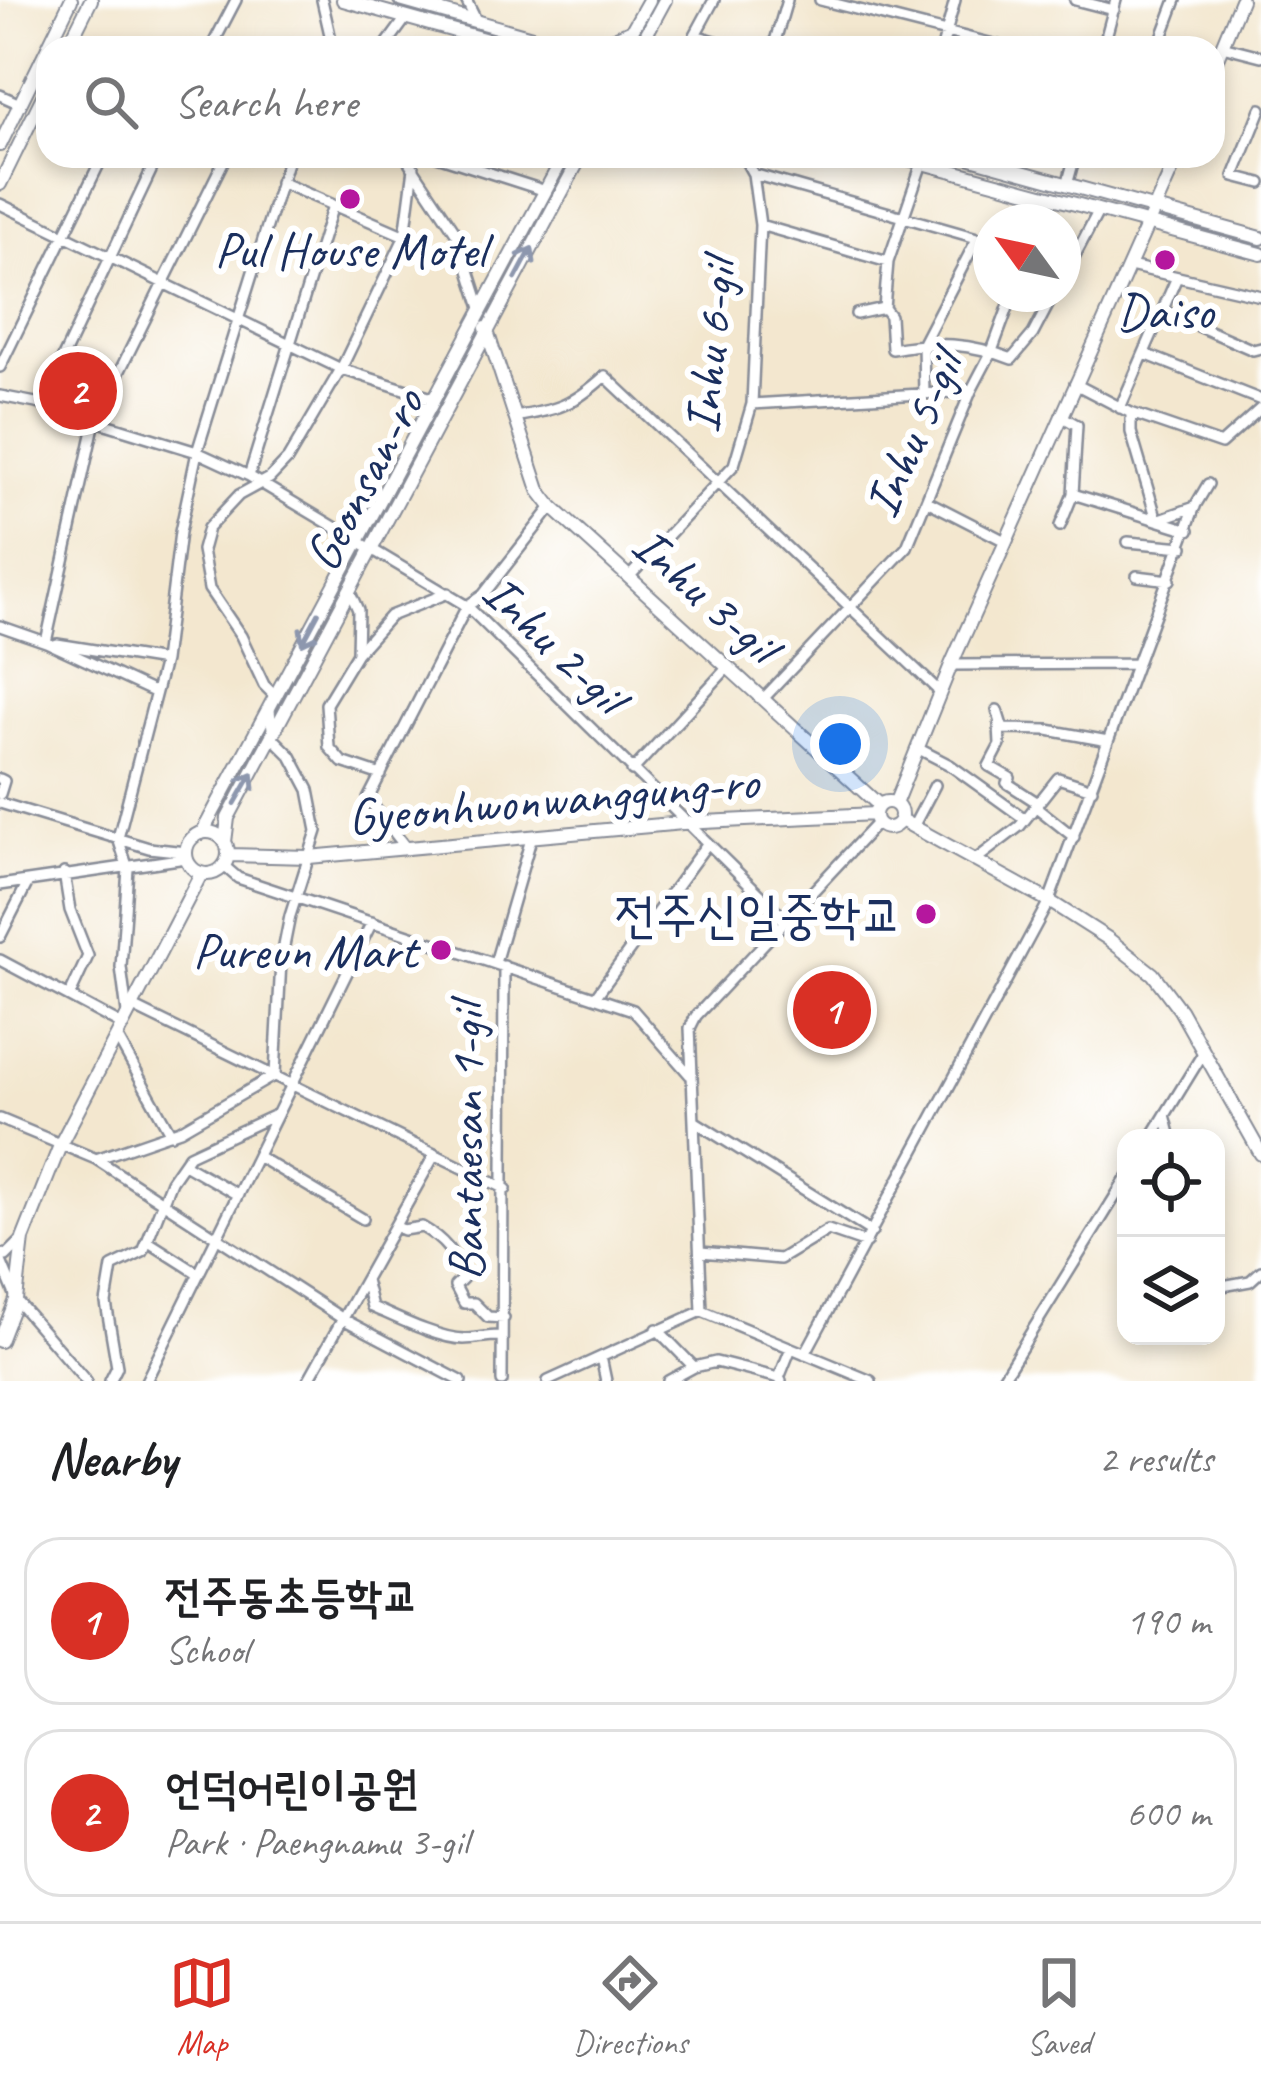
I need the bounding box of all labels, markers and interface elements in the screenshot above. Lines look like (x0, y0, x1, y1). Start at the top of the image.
search box (36, 36, 1225, 168)
icon: search (78, 69, 144, 135)
text: Search here (174, 74, 357, 131)
marker: Pul House Motel (337, 186, 363, 212)
north arrow (973, 204, 1081, 312)
place label: Pul House Motel (214, 218, 494, 282)
one-way arrow (513, 246, 536, 281)
marker: Daiso (1152, 247, 1178, 273)
street label: Inhu 6-gil (669, 248, 752, 436)
place label: Daiso (1117, 279, 1216, 343)
street label: Inhu 5-gil (848, 334, 981, 527)
pin: 2 (39, 346, 117, 436)
street label: Geonsan-ro (289, 375, 440, 581)
street label: Inhu 3-gil (619, 513, 797, 682)
street label: Inhu 2-gil (470, 560, 645, 733)
one-way arrow (298, 610, 321, 645)
your location (810, 714, 870, 774)
street label: Gyeonhwonwanggung-ro (345, 749, 764, 849)
one-way arrow (233, 771, 257, 806)
place label: 전주신일중학교 (615, 883, 902, 947)
marker: 전주신일중학교 (913, 901, 939, 927)
place label: Pureun Mart (193, 919, 422, 983)
marker: Pureun Mart (428, 937, 454, 963)
pin: 1 (793, 965, 871, 1055)
street label: Bantaesan 1-gil (434, 995, 498, 1280)
map controls (1117, 1129, 1225, 1345)
button: locate (1117, 1129, 1225, 1237)
button: layers (1117, 1237, 1225, 1345)
text: Nearby (48, 1427, 176, 1491)
text: 2 results (1099, 1435, 1213, 1484)
text: 전주동초등학교 (165, 1568, 418, 1625)
text: 1 (81, 1597, 99, 1646)
text: 190 m (1126, 1597, 1210, 1646)
text: School (165, 1626, 249, 1675)
text: 언덕어린이공원 (165, 1760, 418, 1817)
text: 2 (81, 1789, 99, 1838)
text: 600 m (1126, 1789, 1210, 1838)
text: Park · Paengnamu 3-gil (165, 1818, 468, 1867)
tab: Map (169, 1950, 235, 2064)
tab: Directions (573, 1950, 688, 2064)
tab: Saved (1026, 1950, 1092, 2064)

